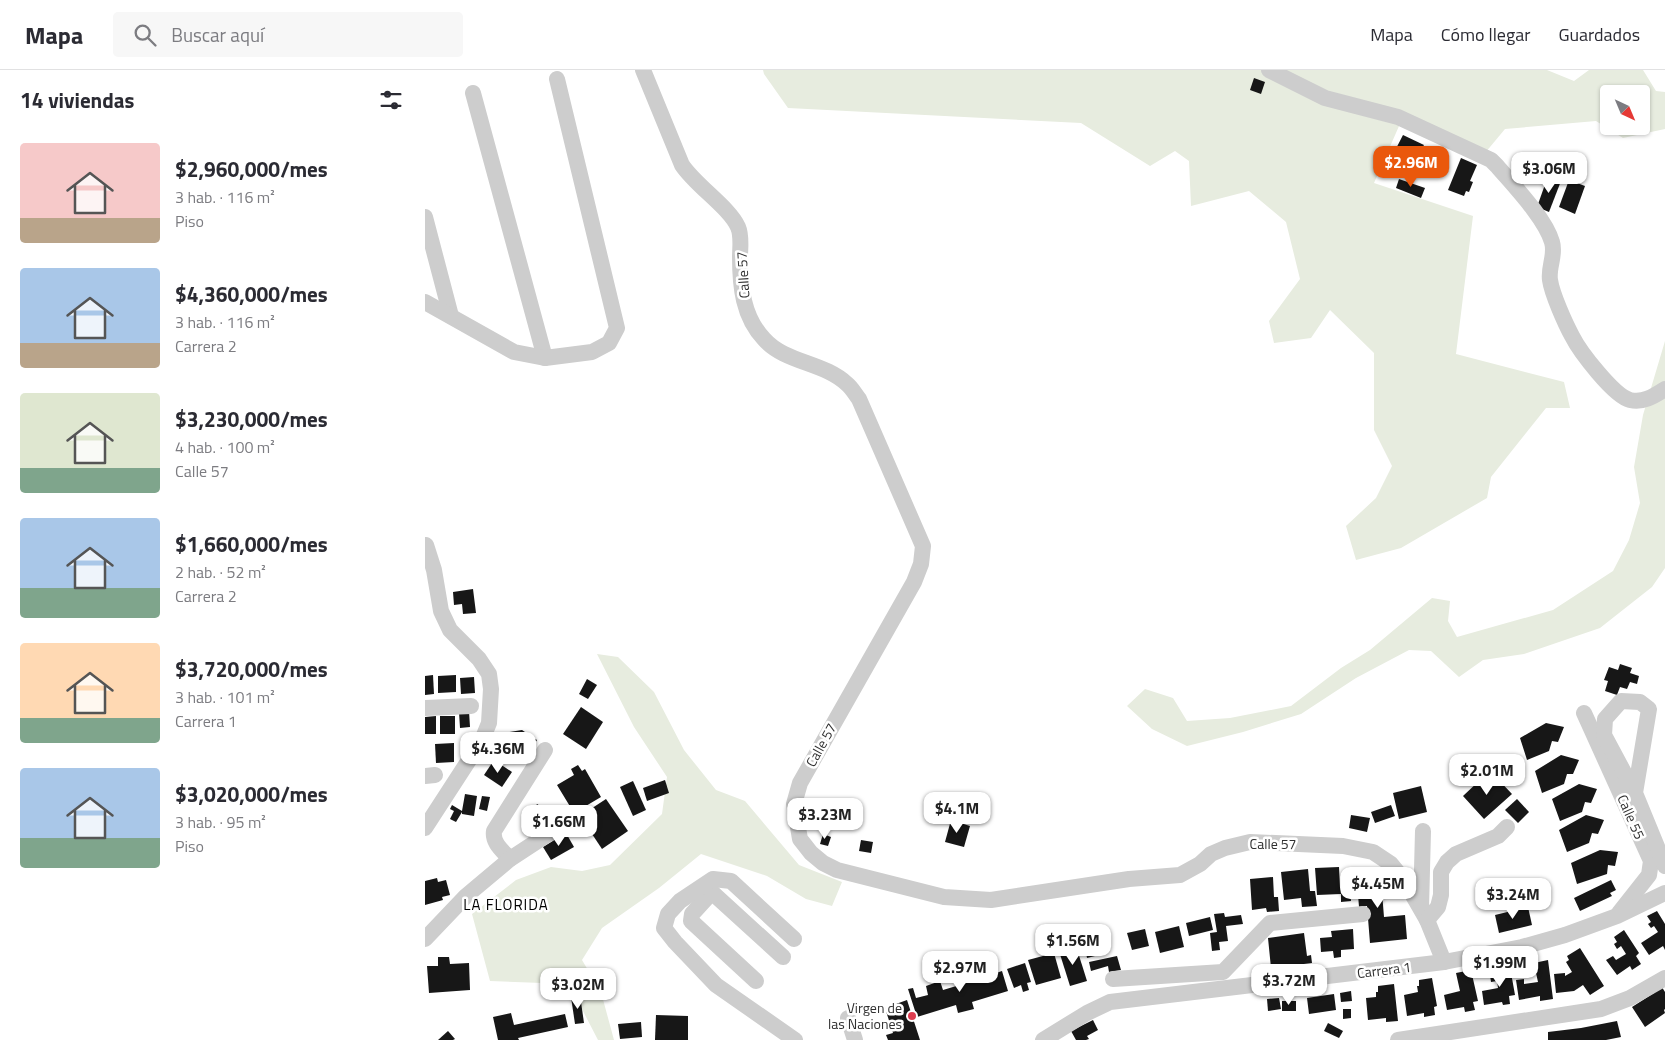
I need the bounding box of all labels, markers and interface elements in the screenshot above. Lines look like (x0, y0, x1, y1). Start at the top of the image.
search box (113, 12, 463, 57)
text: Mapa (25, 17, 83, 53)
text: Buscar aquí (171, 20, 264, 49)
icon: search (131, 21, 159, 49)
text: Mapa (1370, 21, 1413, 48)
text: Cómo llegar (1441, 21, 1530, 48)
text: Guardados (1558, 21, 1640, 48)
text: 14 viviendas (20, 84, 134, 116)
north arrow (1600, 85, 1650, 135)
map controls (1600, 85, 1650, 135)
icon: filters (377, 86, 405, 114)
pin: $2.96M (1370, 146, 1452, 188)
text: $2.96M (1384, 150, 1438, 174)
pin: $3.06M (1508, 152, 1590, 194)
text: $2,960,000/mes (175, 153, 328, 185)
text: $3.06M (1522, 156, 1576, 180)
icon: home (60, 163, 120, 223)
text: 3 hab. · 116 m² (175, 185, 275, 209)
text: Piso (175, 209, 204, 233)
street label: Calle 57 (730, 251, 755, 299)
text: $4,360,000/mes (175, 278, 328, 310)
icon: home (60, 288, 120, 348)
text: 3 hab. · 116 m² (175, 310, 275, 334)
text: Carrera 2 (175, 334, 237, 358)
text: $3,230,000/mes (175, 403, 328, 435)
icon: home (60, 413, 120, 473)
text: 4 hab. · 100 m² (175, 435, 275, 459)
text: Calle 57 (175, 459, 229, 483)
text: $1,660,000/mes (175, 528, 328, 560)
icon: home (60, 538, 120, 598)
text: 2 hab. · 52 m² (175, 560, 266, 584)
text: Carrera 2 (175, 584, 237, 608)
text: $3,720,000/mes (175, 653, 328, 685)
icon: home (60, 663, 120, 723)
text: 3 hab. · 101 m² (175, 685, 275, 709)
text: Carrera 1 (175, 709, 237, 733)
street label: Calle 57 (800, 719, 841, 770)
pin: $4.36M (457, 732, 539, 774)
text: $4.36M (471, 736, 525, 760)
pin: $2.01M (1446, 754, 1528, 796)
text: $2.01M (1460, 758, 1514, 782)
text: $3,020,000/mes (175, 778, 328, 810)
icon: home (60, 788, 120, 848)
street label: Calle 55 (1612, 791, 1651, 843)
pin: $4.1M (922, 792, 992, 834)
text: $4.1M (935, 796, 979, 820)
pin: $3.23M (784, 798, 866, 840)
text: $3.23M (798, 802, 852, 826)
pin: $1.66M (518, 804, 600, 847)
text: $1.66M (532, 809, 586, 833)
text: 3 hab. · 95 m² (175, 810, 266, 834)
street label: Calle 57 (1250, 833, 1296, 854)
text: Piso (175, 834, 204, 858)
pin: $4.45M (1337, 866, 1419, 909)
text: $4.45M (1351, 871, 1405, 895)
pin: $3.24M (1472, 878, 1554, 920)
text: $3.24M (1486, 882, 1540, 906)
district label: LA FLORIDA (463, 893, 549, 916)
pin: $1.56M (1032, 924, 1114, 966)
text: $1.56M (1046, 928, 1100, 952)
pin: $1.99M (1459, 946, 1541, 988)
pin: $2.97M (919, 950, 1001, 993)
text: $1.99M (1473, 950, 1527, 974)
text: $2.97M (933, 955, 987, 979)
street label: Carrera 1 (1356, 956, 1412, 983)
pin: $3.72M (1248, 964, 1330, 1006)
pin: $3.02M (537, 968, 619, 1010)
text: $3.72M (1262, 968, 1316, 992)
text: $3.02M (551, 972, 605, 996)
place label: Virgen de las Naciones (828, 997, 902, 1034)
marker: Virgen de las Naciones (906, 1010, 918, 1022)

